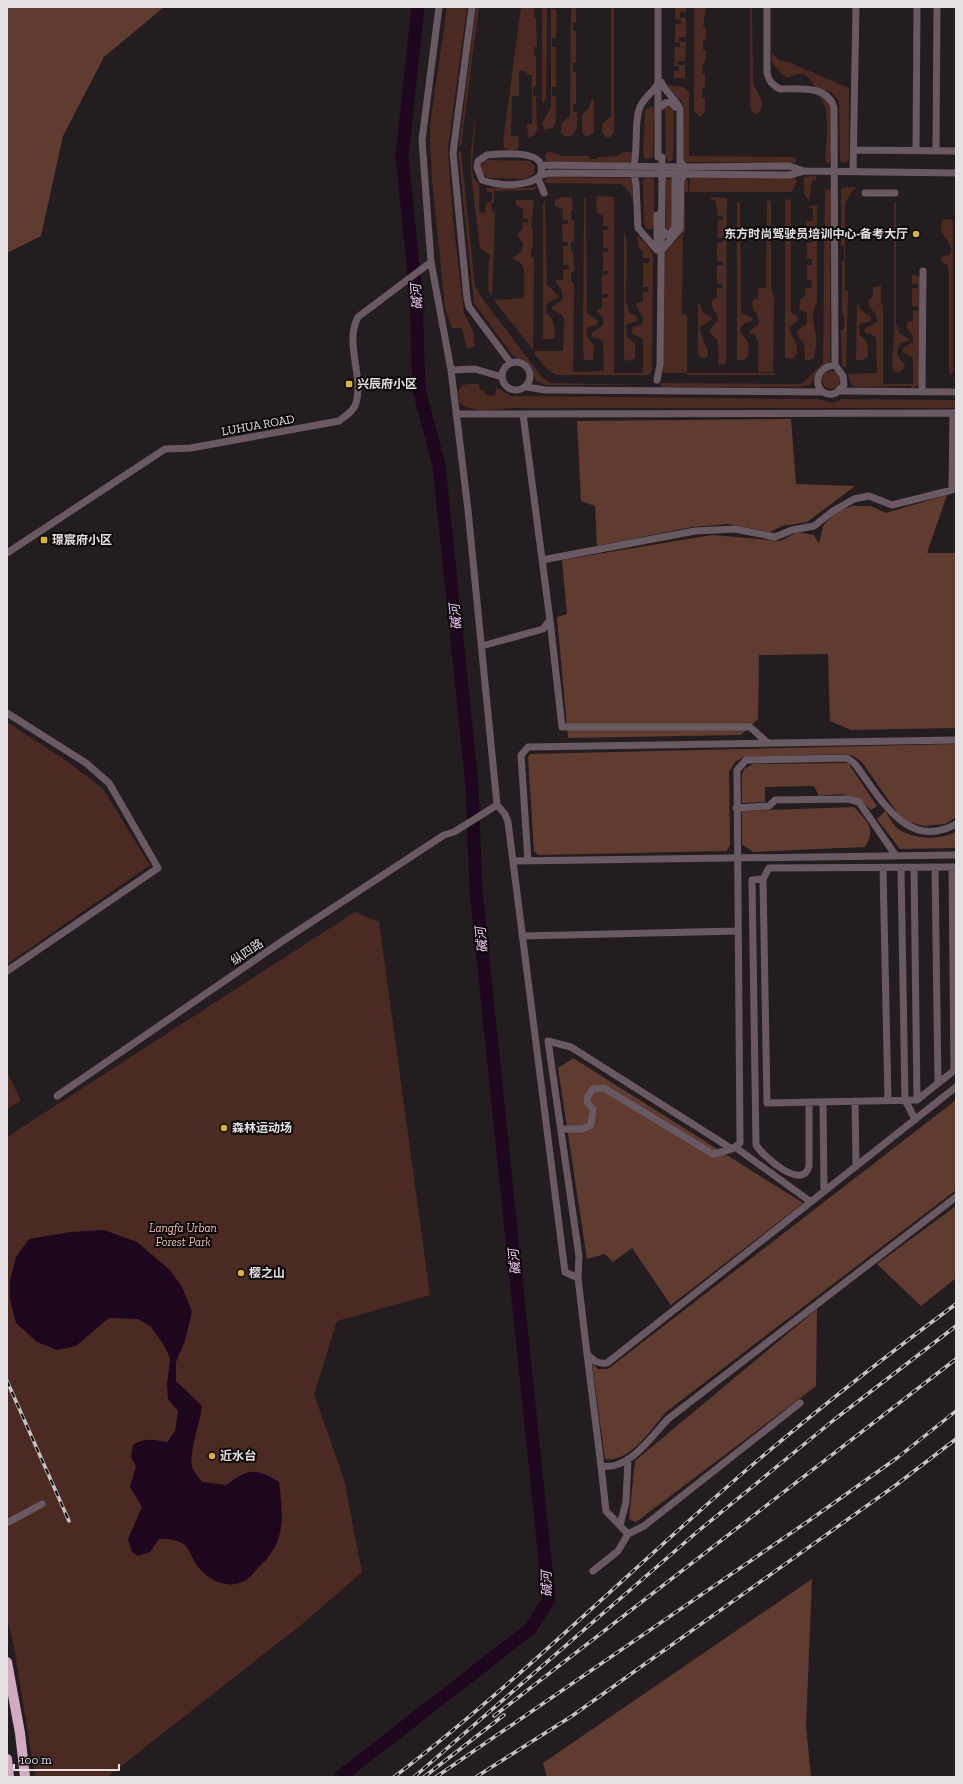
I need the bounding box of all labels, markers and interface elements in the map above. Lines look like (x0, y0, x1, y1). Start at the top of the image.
place label: 东方时尚驾驶员培训中心-备考大厅 (724, 227, 908, 241)
marker: 东方时尚驾驶员培训中心-备考大厅 (911, 229, 921, 239)
water label: 碱河 (408, 280, 425, 310)
place label: 兴辰府小区 (357, 377, 417, 391)
marker: 兴辰府小区 (344, 379, 354, 389)
street label: LUHUA ROAD (220, 412, 296, 438)
place label: 璟宸府小区 (52, 533, 112, 547)
marker: 璟宸府小区 (39, 535, 49, 545)
water label: 碱河 (446, 600, 464, 631)
water label: 碱河 (472, 923, 490, 954)
street label: 纵四路 (228, 936, 266, 968)
place label: 森林运动场 (232, 1121, 292, 1135)
marker: 森林运动场 (219, 1123, 229, 1133)
park label: Langfa Urban Forest Park (149, 1221, 217, 1249)
water label: 碱河 (505, 1245, 523, 1276)
place label: 樱之山 (249, 1266, 285, 1280)
marker: 樱之山 (236, 1268, 246, 1278)
place label: 近水台 (220, 1449, 256, 1463)
marker: 近水台 (207, 1451, 217, 1461)
water label: 碱河 (539, 1568, 554, 1597)
scale bar (14, 1746, 119, 1772)
text: 100 m (20, 1753, 52, 1767)

